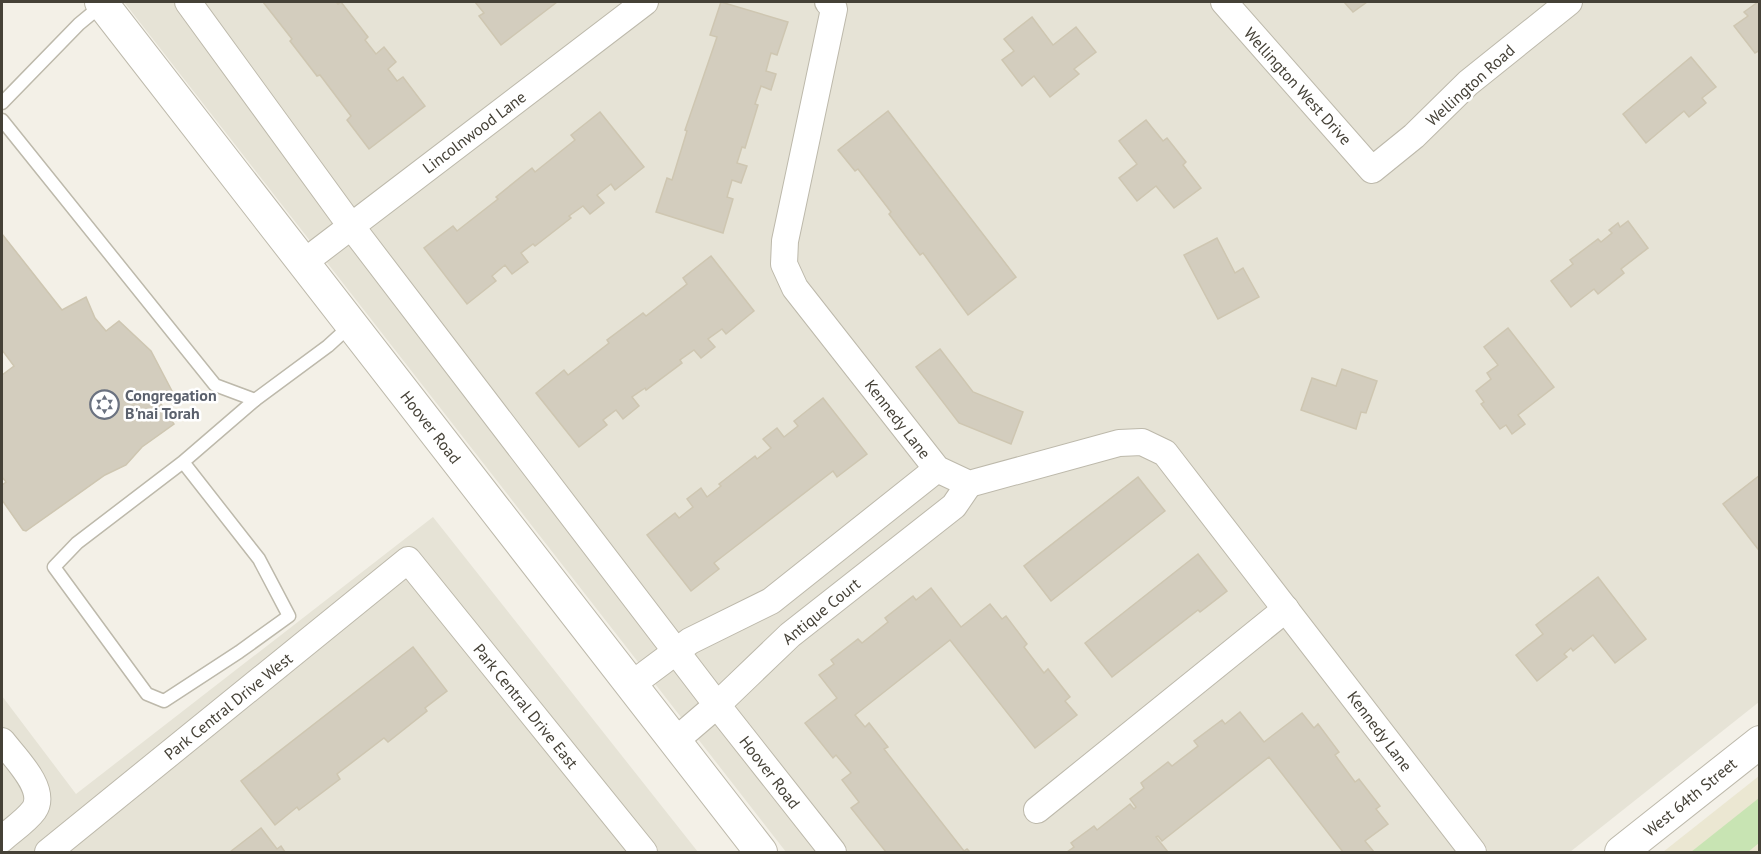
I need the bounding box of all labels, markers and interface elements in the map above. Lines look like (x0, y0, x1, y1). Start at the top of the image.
street label: Wellington West Drive (1240, 23, 1356, 149)
street label: Wellington Road (1422, 40, 1518, 130)
street label: Lincolnwood Lane (418, 87, 530, 177)
street label: Kennedy Lane (861, 375, 935, 463)
place label: Congregation B'nai Torah (125, 385, 217, 423)
street label: Hoover Road (396, 387, 466, 467)
synagogue icon: Congregation B'nai Torah (88, 388, 120, 420)
street label: Antique Court (778, 573, 864, 649)
street label: Park Central Drive East (469, 639, 583, 773)
street label: Park Central Drive West (160, 648, 297, 764)
street label: Kennedy Lane (1343, 687, 1417, 775)
street label: Hoover Road (735, 732, 805, 812)
street label: West 64th Street (1639, 753, 1741, 841)

